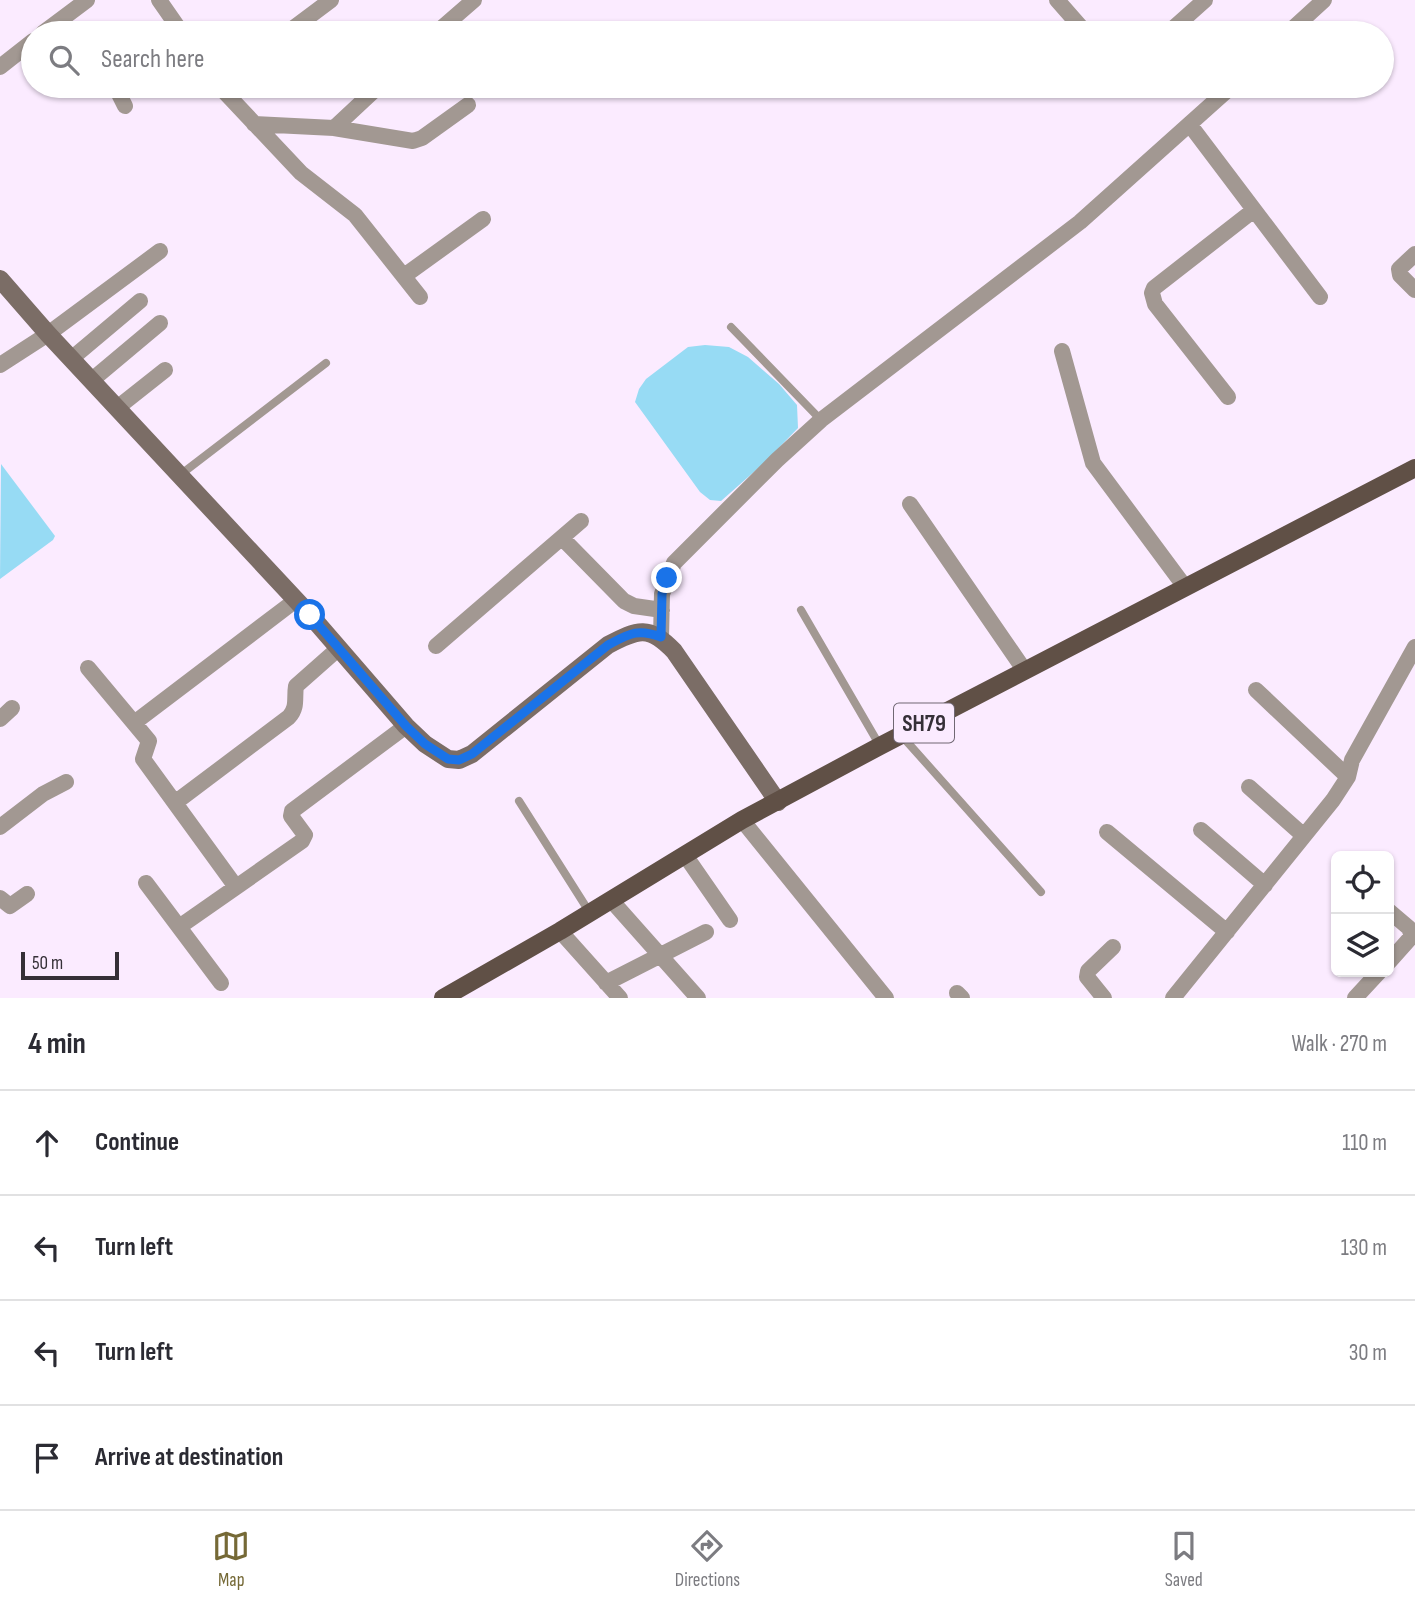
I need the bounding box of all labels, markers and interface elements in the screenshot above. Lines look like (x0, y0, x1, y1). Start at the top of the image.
search box (21, 21, 1394, 98)
icon: search (45, 41, 83, 79)
text: Search here (101, 44, 204, 75)
route end (651, 562, 682, 593)
route start (294, 599, 325, 630)
road number: SH79 (894, 704, 954, 743)
map controls (1331, 851, 1394, 977)
button: locate (1331, 851, 1394, 914)
button: layers (1331, 914, 1394, 977)
scale bar (21, 949, 119, 981)
text: 50 m (32, 952, 63, 975)
text: 4 min (28, 1026, 86, 1062)
text: Walk · 270 m (1292, 1030, 1387, 1058)
icon: ahead (28, 1124, 66, 1162)
text: Continue (95, 1127, 179, 1158)
text: 110 m (1342, 1129, 1387, 1157)
icon: left (28, 1229, 66, 1267)
text: Turn left (95, 1232, 173, 1263)
text: 130 m (1341, 1234, 1387, 1262)
icon: left (28, 1334, 66, 1372)
text: Turn left (95, 1337, 173, 1368)
text: 30 m (1349, 1339, 1387, 1367)
icon: arrive (28, 1439, 66, 1477)
text: Arrive at destination (95, 1442, 283, 1473)
tab: Map (212, 1527, 250, 1592)
tab: Directions (675, 1527, 740, 1592)
tab: Saved (1165, 1527, 1203, 1592)

